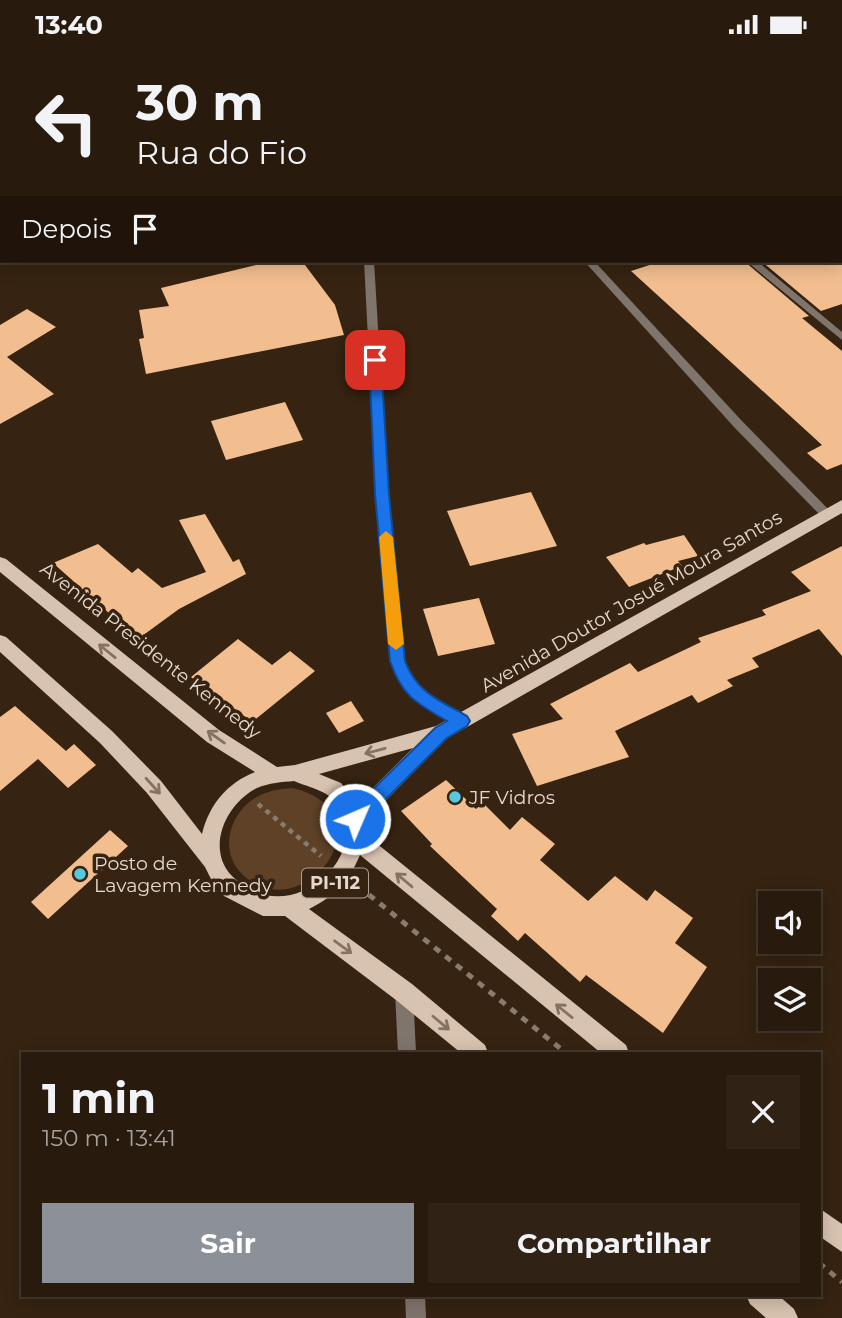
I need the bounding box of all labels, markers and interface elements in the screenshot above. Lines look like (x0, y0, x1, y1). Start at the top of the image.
text: 13:40 (35, 9, 103, 41)
text: 30 m (136, 73, 264, 132)
icon: left (21, 77, 112, 168)
text: Rua do Fio (136, 133, 307, 172)
icon: arrive (126, 210, 164, 248)
text: Depois (21, 213, 112, 245)
pin (345, 330, 405, 390)
icon: arrive (356, 341, 394, 379)
street label: Avenida Doutor Josué Moura Santos (477, 505, 786, 697)
street label: Avenida Presidente Kennedy (36, 557, 266, 744)
one-way arrow (99, 643, 117, 658)
one-way arrow (207, 730, 226, 744)
one-way arrow (365, 745, 387, 758)
one-way arrow (145, 777, 161, 795)
position arrow (318, 782, 392, 856)
place label: JF Vidros (468, 786, 555, 809)
marker: JF Vidros (447, 789, 463, 805)
place label: Posto de Lavagem Kennedy (94, 852, 272, 897)
marker: Posto de Lavagem Kennedy (72, 866, 88, 882)
road number: PI-112 (302, 869, 368, 897)
one-way arrow (395, 872, 413, 888)
map controls (758, 891, 821, 1031)
button: sound (758, 891, 821, 954)
one-way arrow (333, 940, 352, 955)
button: layers (758, 968, 821, 1031)
one-way arrow (556, 1003, 574, 1018)
one-way arrow (431, 1015, 449, 1031)
text: 1 min (42, 1072, 156, 1124)
button: close (726, 1075, 800, 1149)
text: 150 m · 13:41 (42, 1124, 176, 1152)
button: Sair (42, 1203, 414, 1283)
button: Compartilhar (428, 1203, 800, 1283)

